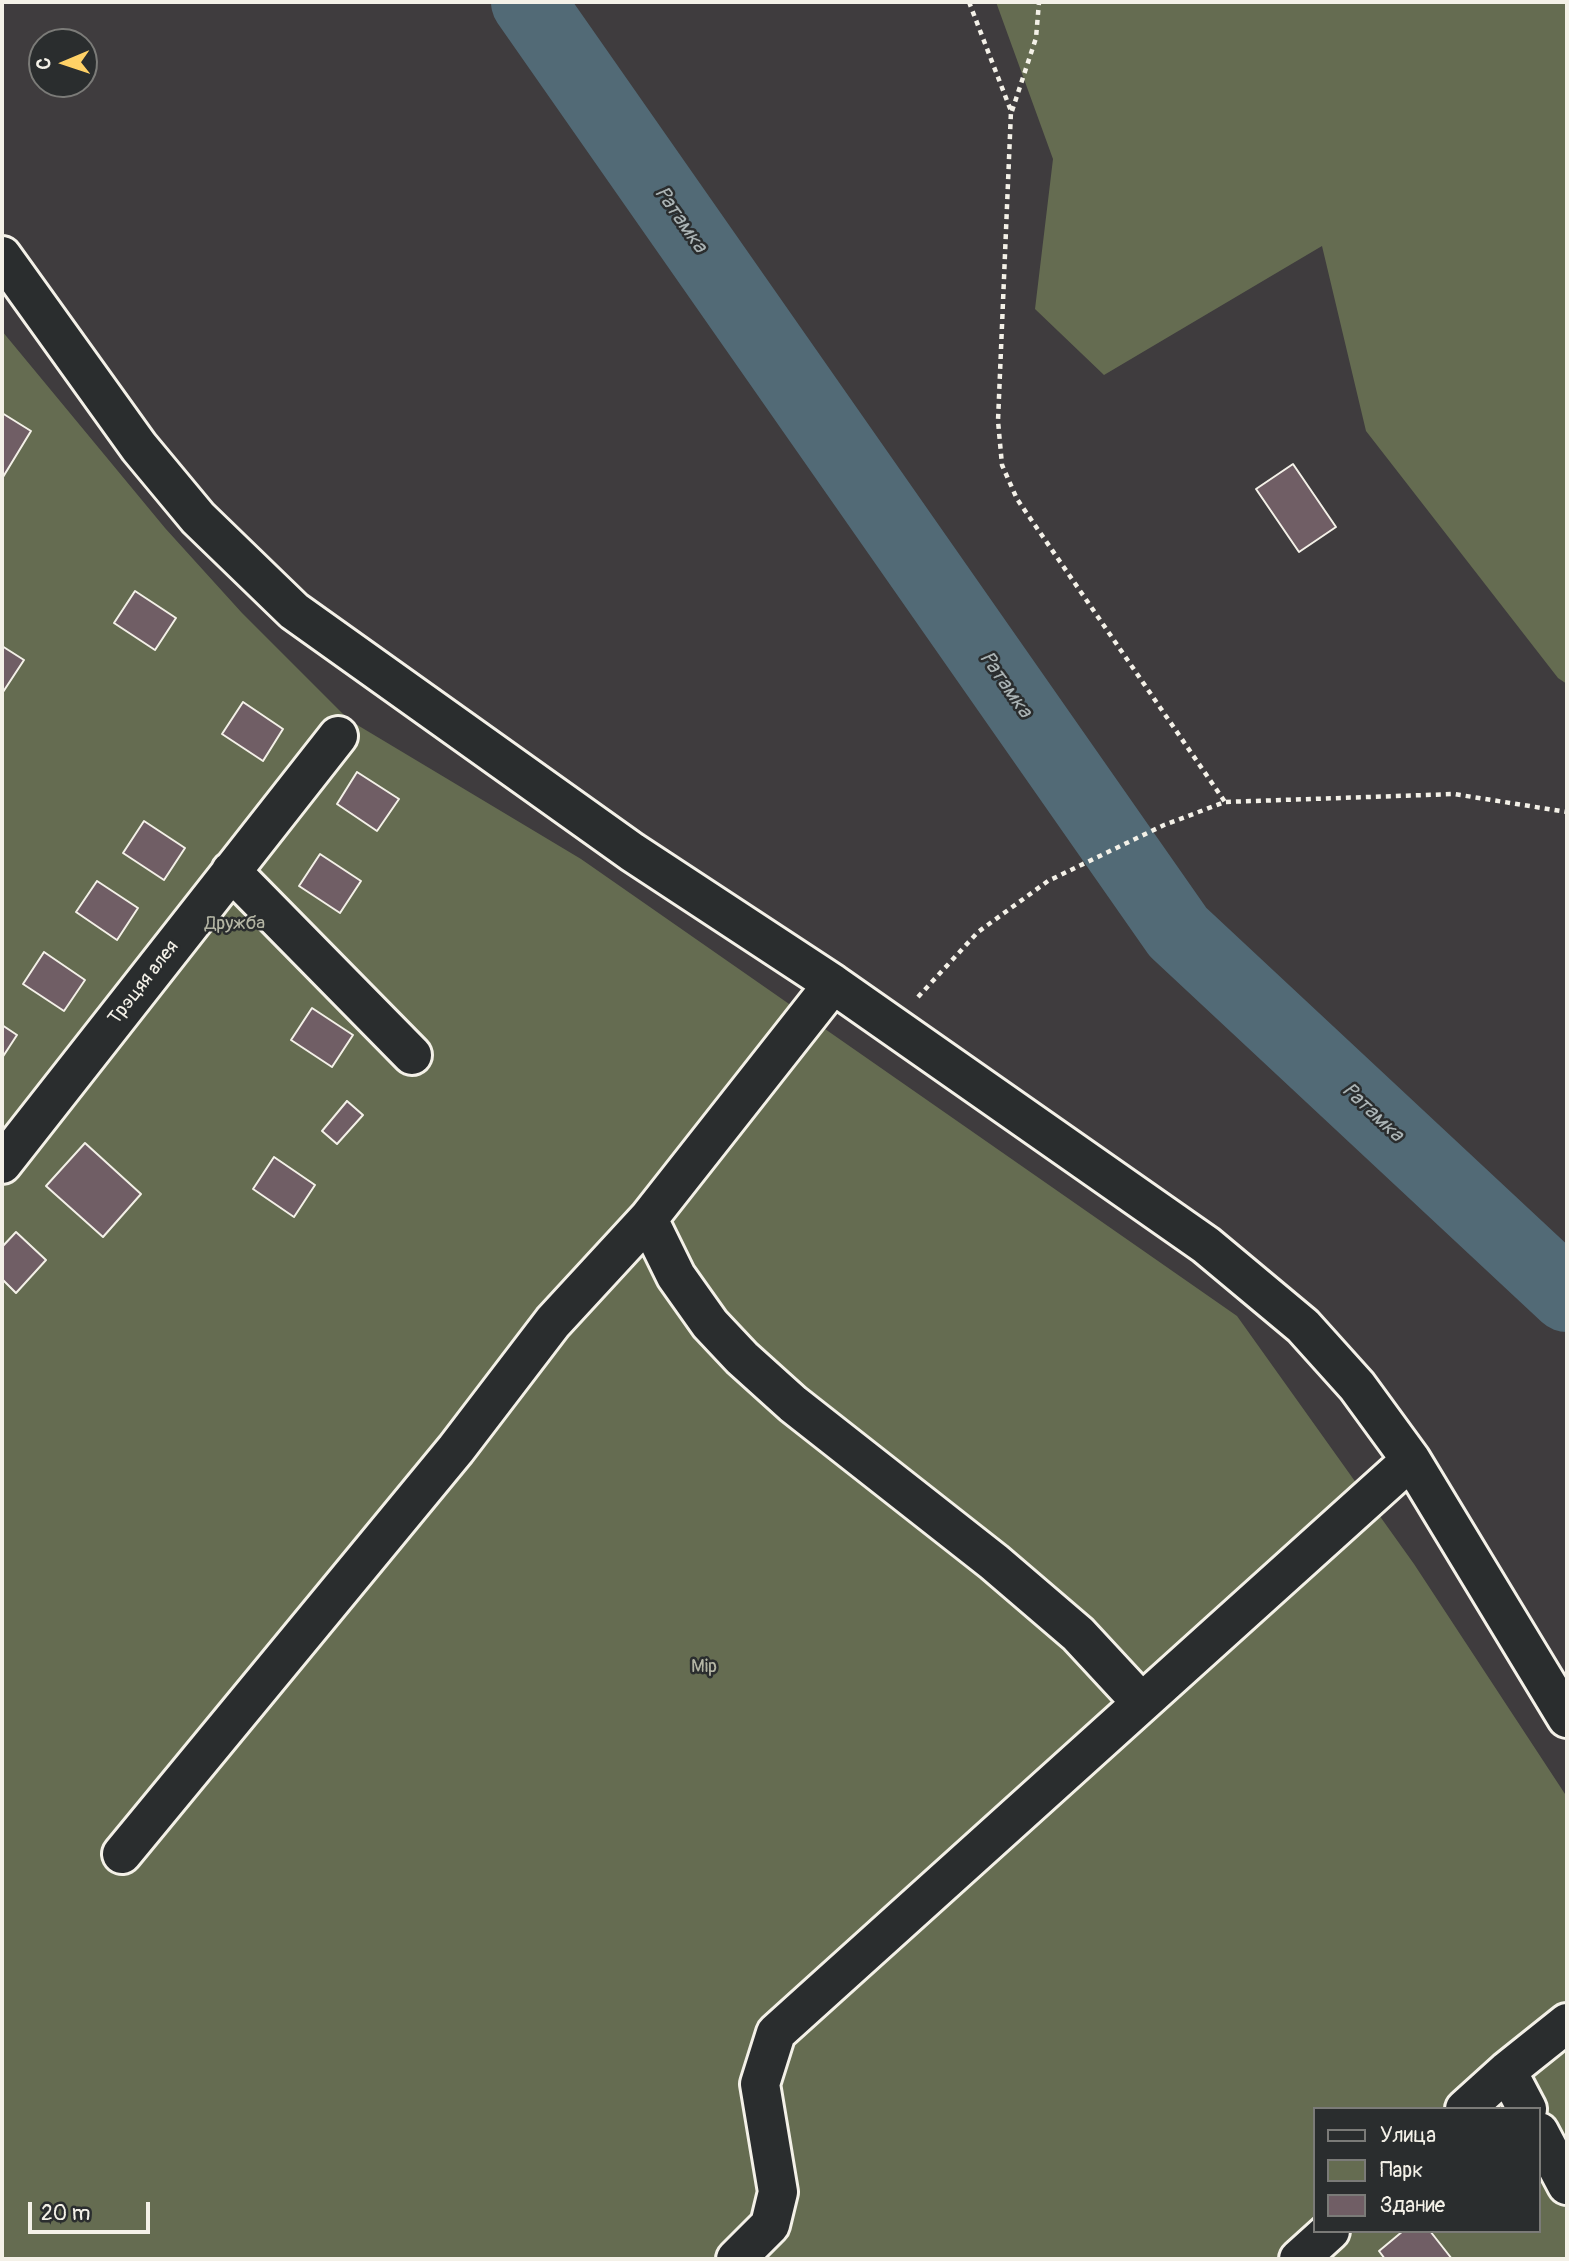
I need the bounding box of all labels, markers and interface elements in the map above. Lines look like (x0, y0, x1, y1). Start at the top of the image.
north arrow (28, 28, 98, 98)
text: С (32, 57, 56, 70)
water label: Ратамка (648, 182, 712, 258)
water label: Ратамка (973, 647, 1037, 723)
park label: Дружба (205, 913, 265, 935)
street label: Трэцяя алея (104, 936, 184, 1030)
water label: Ратамка (1336, 1078, 1408, 1148)
park label: Мір (691, 1656, 717, 1678)
legend (1314, 2107, 1541, 2233)
text: Улица (1380, 2122, 1436, 2149)
text: Парк (1380, 2157, 1423, 2184)
scale bar (32, 2188, 154, 2232)
text: Здание (1380, 2192, 1445, 2219)
text: 20 m (41, 2200, 90, 2227)

